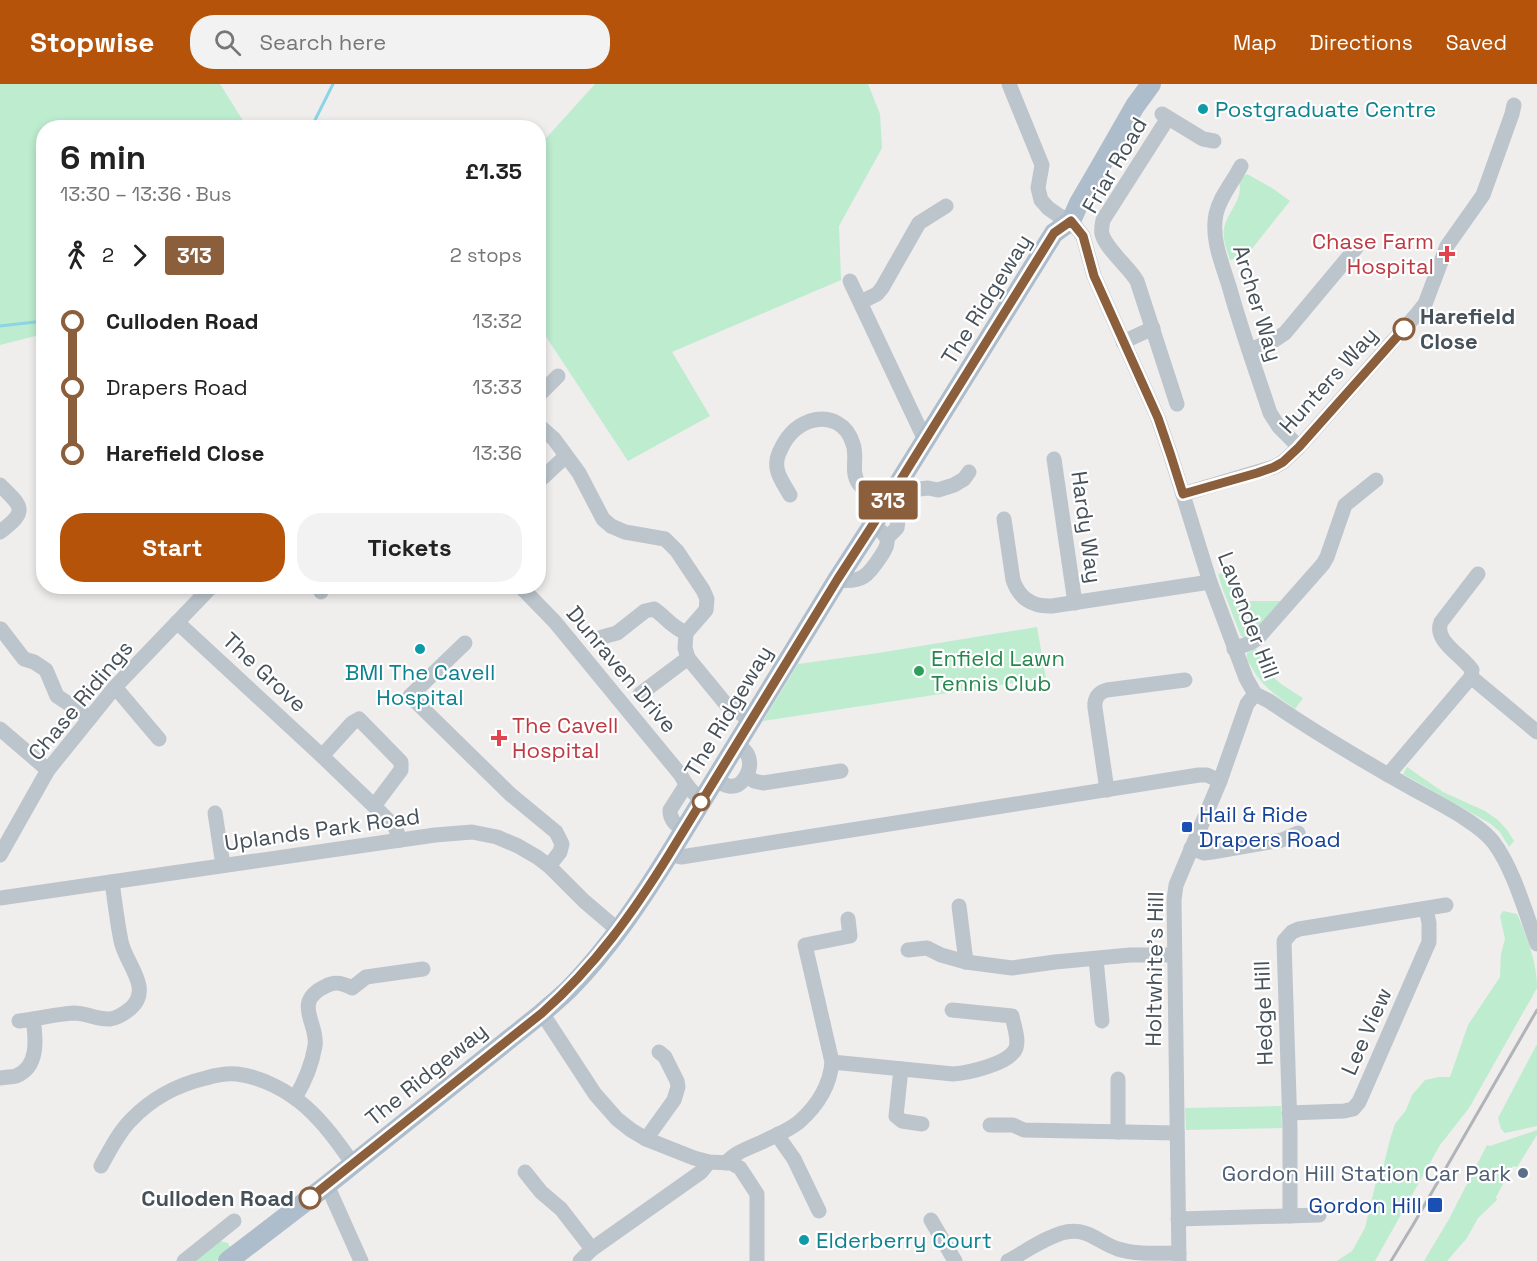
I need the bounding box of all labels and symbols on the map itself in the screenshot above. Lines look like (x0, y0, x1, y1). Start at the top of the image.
place label: Postgraduate Centre (1215, 95, 1436, 123)
marker: Postgraduate Centre (1196, 102, 1210, 116)
street label: Friar Road (1075, 112, 1153, 218)
place label: Chase Farm Hospital (1312, 227, 1434, 280)
street label: The Ridgeway (935, 229, 1037, 369)
street label: Archer Way (1227, 241, 1289, 365)
marker: Chase Farm Hospital (1438, 245, 1456, 263)
place label: Harefield Close (1420, 302, 1515, 355)
marker: Harefield Close (1393, 318, 1415, 340)
street label: Hunters Way (1273, 321, 1383, 439)
street label: Hardy Way (1065, 469, 1109, 585)
line badge: 313 (854, 480, 922, 520)
street label: Lavender Hill (1212, 548, 1286, 682)
street label: Dunraven Drive (561, 600, 683, 738)
street label: The Grove (217, 626, 313, 718)
street label: Chase Ridings (22, 634, 138, 766)
street label: The Ridgeway (678, 640, 778, 782)
marker: BMI The Cavell Hospital (413, 642, 427, 656)
place label: Enfield Lawn Tennis Club (931, 644, 1065, 697)
place label: BMI The Cavell Hospital (345, 658, 495, 711)
marker: Enfield Lawn Tennis Club (912, 664, 926, 678)
place label: The Cavell Hospital (512, 711, 619, 764)
marker: The Cavell Hospital (490, 729, 508, 747)
unlabelled marker (692, 793, 710, 811)
place label: Hail & Ride Drapers Road (1199, 800, 1341, 853)
street label: Uplands Park Road (222, 801, 422, 857)
marker: Hail & Ride Drapers Road (1180, 820, 1194, 834)
street label: Holtwhite's Hill (1139, 891, 1169, 1047)
street label: Hedge Hill (1247, 960, 1279, 1066)
street label: Lee View (1334, 983, 1398, 1079)
street label: The Ridgeway (359, 1016, 493, 1132)
place label: Gordon Hill Station Car Park (1222, 1159, 1511, 1187)
marker: Gordon Hill Station Car Park (1516, 1166, 1530, 1180)
place label: Culloden Road (141, 1184, 294, 1212)
marker: Culloden Road (299, 1187, 321, 1209)
place label: Gordon Hill (1308, 1191, 1422, 1219)
marker: Gordon Hill (1426, 1196, 1444, 1214)
place label: Elderberry Court (816, 1226, 992, 1254)
marker: Elderberry Court (797, 1233, 811, 1247)

